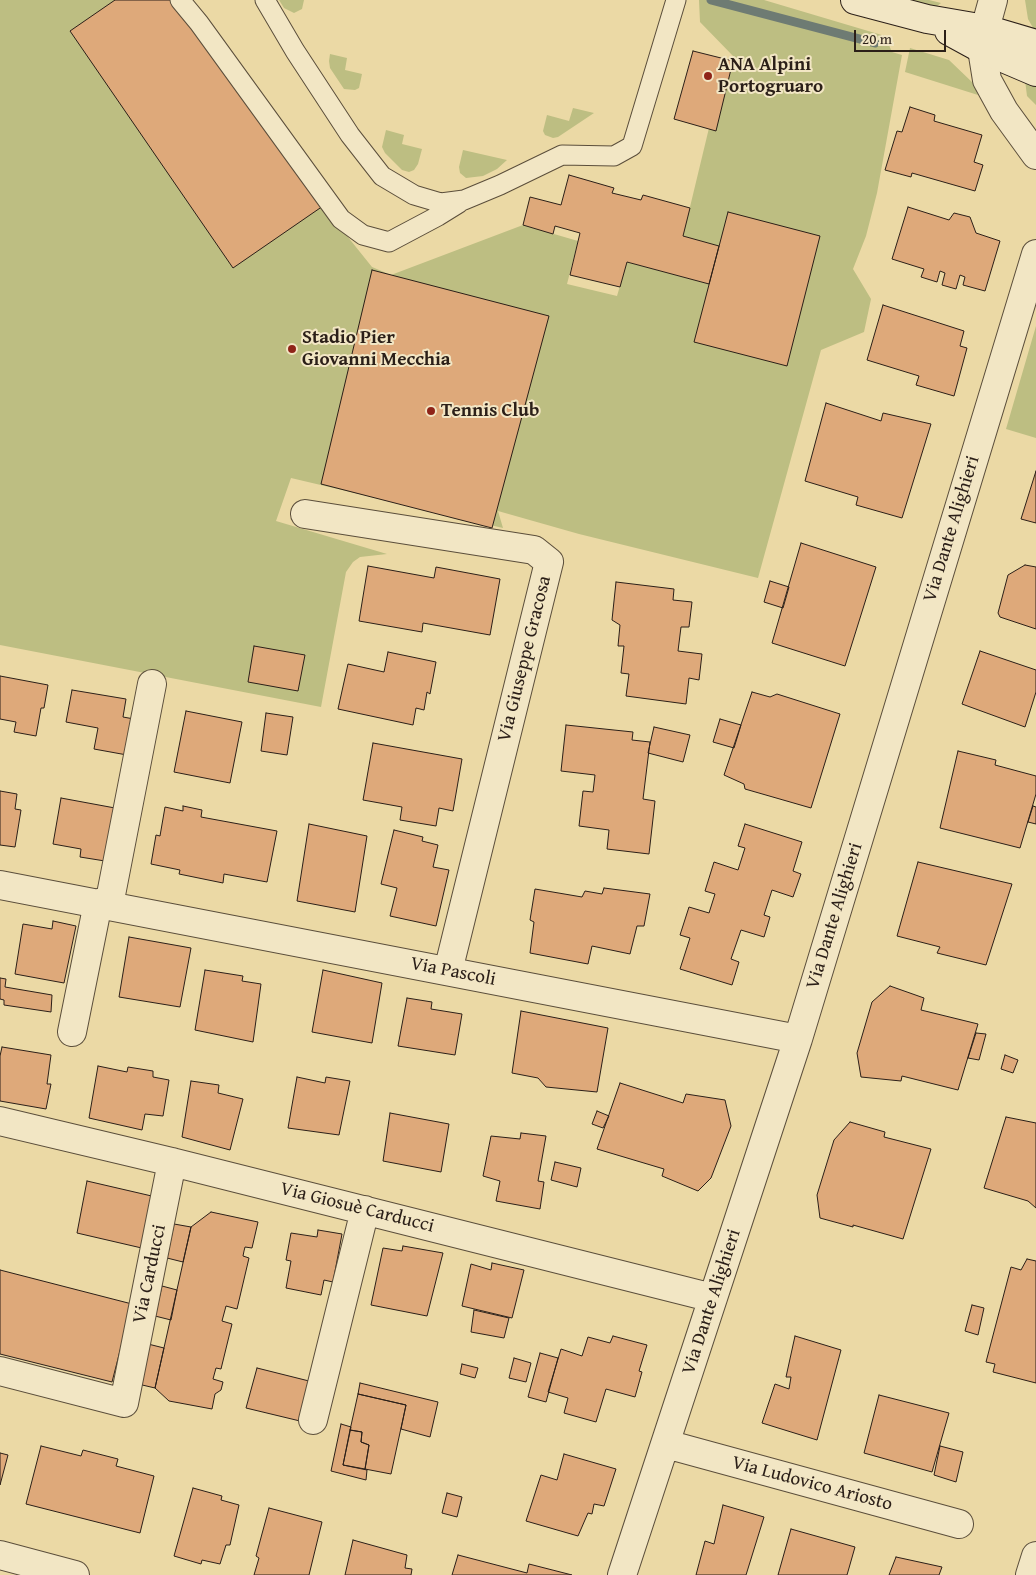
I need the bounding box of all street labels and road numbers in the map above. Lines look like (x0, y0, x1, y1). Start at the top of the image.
street label: Via Dante Alighieri (919, 453, 985, 605)
street label: Via Giuseppe Gracosa (493, 574, 557, 744)
street label: Via Dante Alighieri (802, 840, 868, 992)
street label: Via Pascoli (408, 953, 498, 991)
street label: Via Giosuè Carducci (278, 1178, 436, 1238)
street label: Via Carducci (128, 1222, 172, 1326)
street label: Via Dante Alighieri (678, 1226, 746, 1378)
street label: Via Ludovico Ariosto (729, 1452, 895, 1516)

